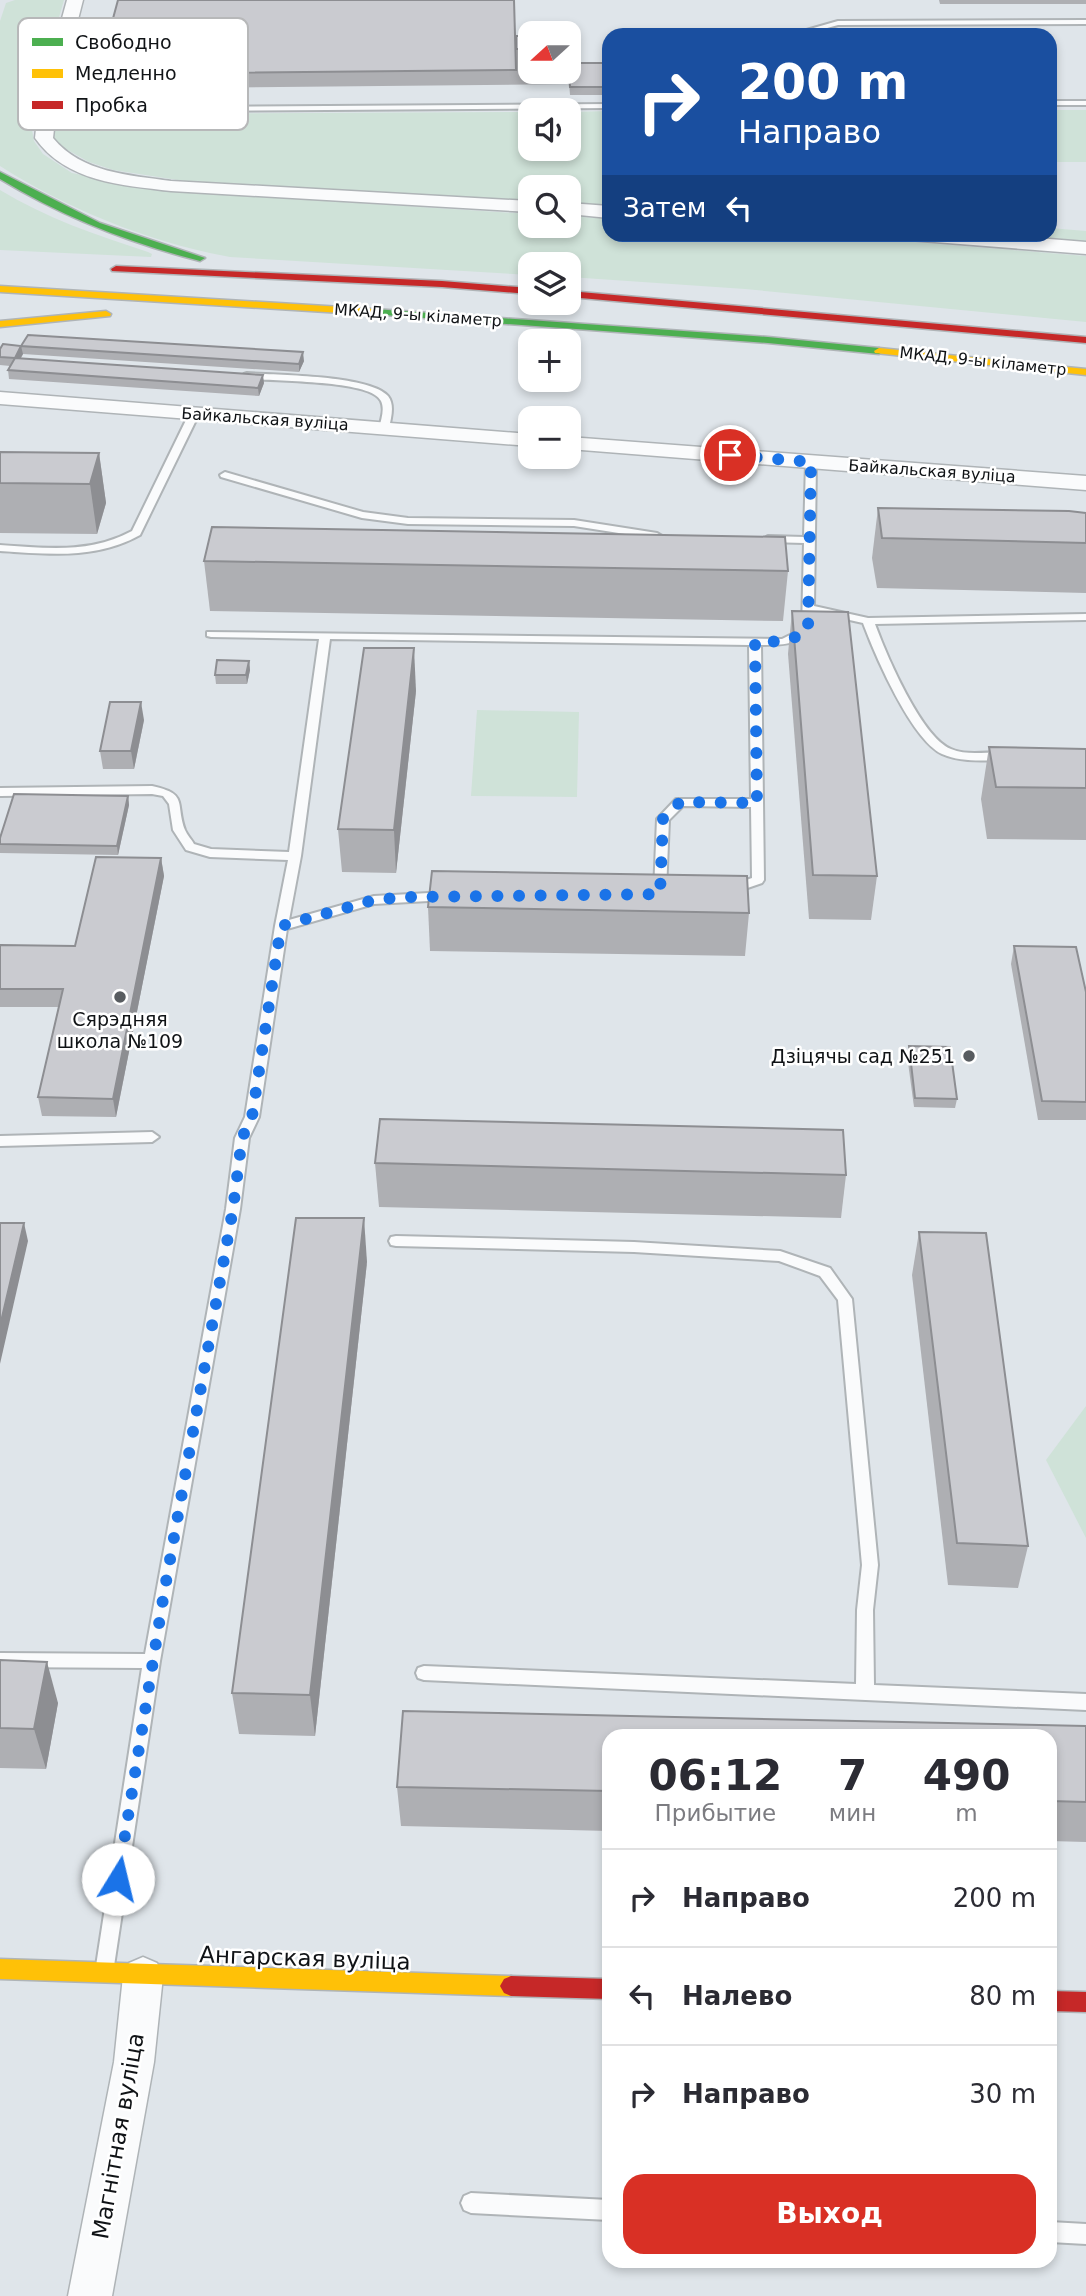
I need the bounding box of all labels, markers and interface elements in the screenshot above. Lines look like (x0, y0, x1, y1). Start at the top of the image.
legend (18, 18, 248, 130)
north arrow (518, 21, 581, 84)
map controls (518, 21, 581, 469)
text: Свободно (75, 31, 172, 53)
text: 200 m (738, 54, 908, 111)
icon: right (623, 56, 714, 147)
text: Медленно (75, 62, 177, 84)
text: Пробка (75, 94, 148, 116)
button: sound (518, 98, 581, 161)
text: Направо (738, 113, 881, 151)
button: search (518, 175, 581, 238)
icon: left (720, 189, 758, 227)
text: Затем (623, 193, 706, 223)
button: layers (518, 252, 581, 315)
street label: МКАД, 9-ы кіламетр (334, 300, 502, 330)
button: + (518, 329, 581, 392)
street label: МКАД, 9-ы кіламетр (898, 343, 1068, 379)
street label: Байкальская вуліца (181, 404, 349, 434)
button: − (518, 406, 581, 469)
pin (700, 425, 760, 485)
icon: arrive (711, 436, 749, 474)
street label: Байкальская вуліца (848, 456, 1016, 486)
marker: Сярэдняя школа №109 (112, 989, 128, 1005)
place label: Сярэдняя школа №109 (57, 1008, 183, 1052)
place label: Дзіцячы сад №251 (771, 1045, 955, 1067)
marker: Дзіцячы сад №251 (961, 1048, 977, 1064)
text: 06:12 (649, 1751, 782, 1800)
text: 7 (838, 1751, 867, 1800)
text: 490 (923, 1751, 1010, 1800)
text: Прибытие (655, 1800, 776, 1826)
text: мин (829, 1800, 876, 1826)
text: m (955, 1800, 978, 1826)
position arrow (81, 1842, 155, 1916)
icon: right (623, 1879, 661, 1917)
text: Направо (682, 1883, 810, 1913)
text: 200 m (953, 1883, 1036, 1913)
street label: Ангарская вуліца (199, 1941, 411, 1975)
icon: left (623, 1977, 661, 2015)
text: Налево (682, 1981, 792, 2011)
text: 80 m (969, 1981, 1036, 2011)
street label: Магнітная вуліца (87, 2031, 149, 2241)
icon: right (623, 2075, 661, 2113)
text: Направо (682, 2079, 810, 2109)
text: 30 m (969, 2079, 1036, 2109)
button: Выход (623, 2174, 1036, 2254)

